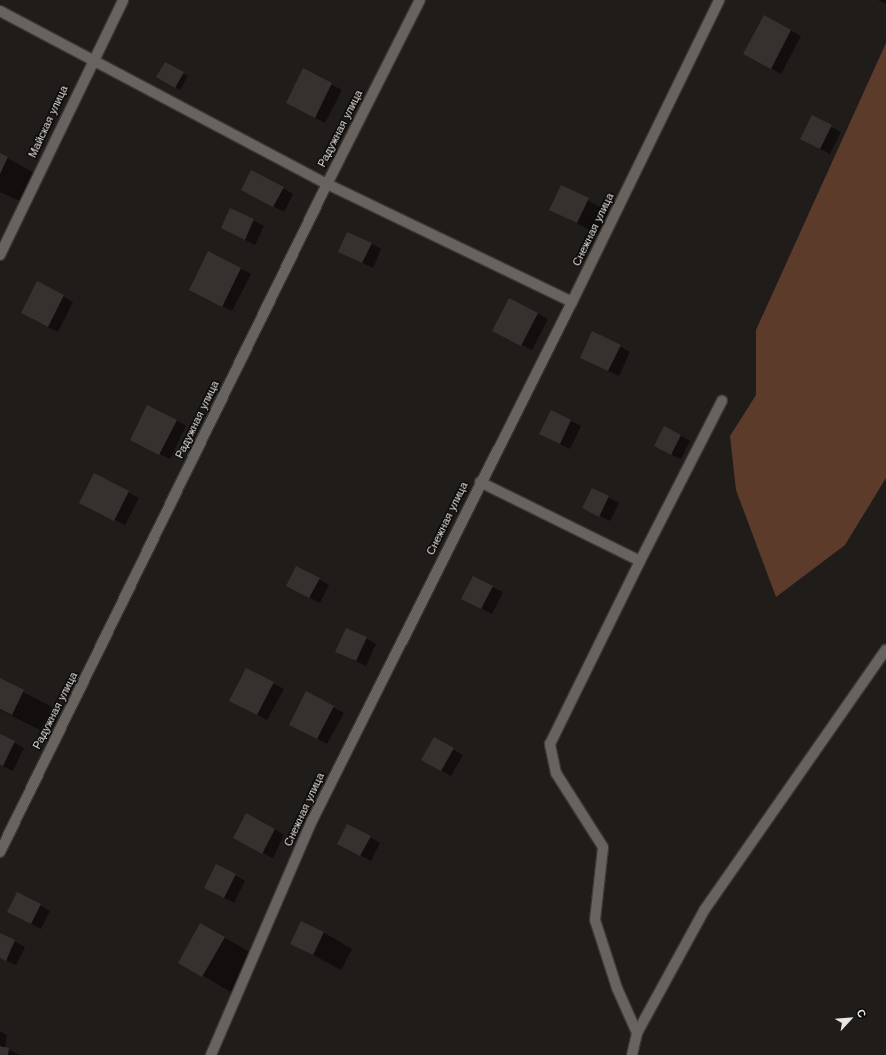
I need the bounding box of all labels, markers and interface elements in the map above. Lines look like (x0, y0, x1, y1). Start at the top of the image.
street label: Майская улица (27, 84, 71, 160)
street label: Радужная улица (316, 88, 366, 170)
street label: Снежная улица (571, 191, 617, 269)
street label: Радужная улица (174, 379, 222, 461)
street label: Снежная улица (425, 480, 471, 558)
street label: Радужная улица (31, 670, 81, 752)
street label: Снежная улица (282, 771, 328, 849)
north arrow (830, 999, 870, 1039)
text: С (854, 1007, 869, 1020)

